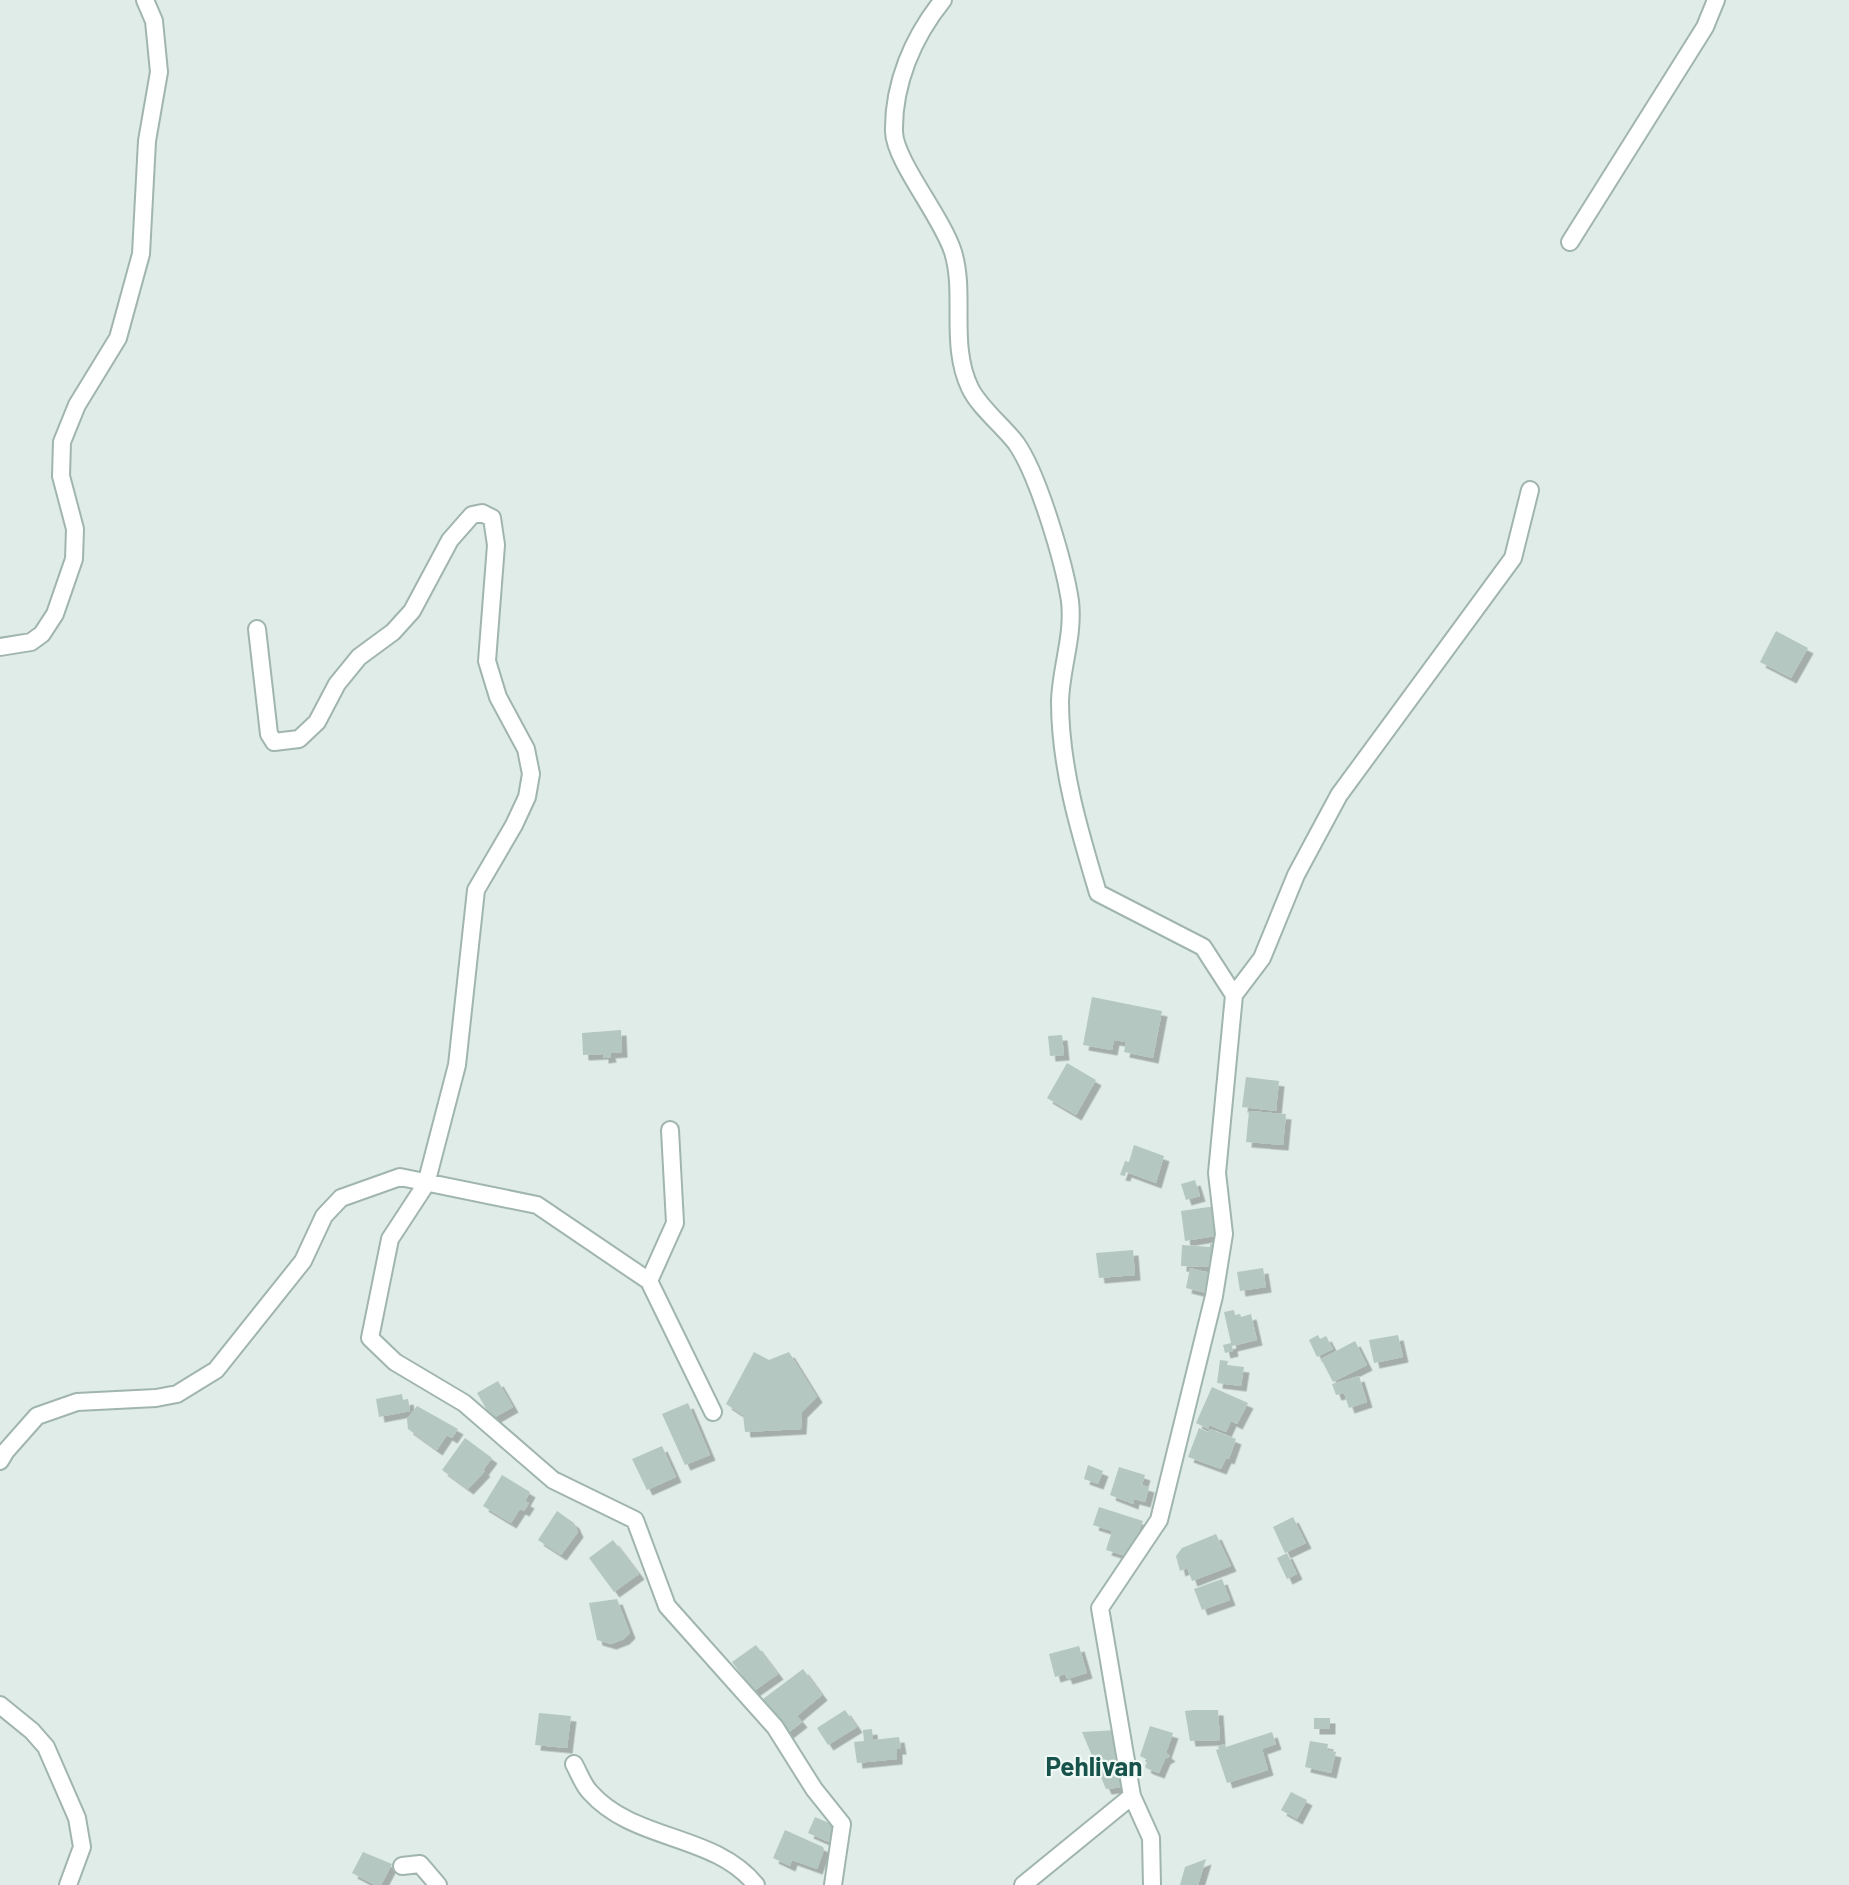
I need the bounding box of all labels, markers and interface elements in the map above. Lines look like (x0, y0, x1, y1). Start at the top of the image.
district label: Pehlivan (1046, 1750, 1142, 1781)

